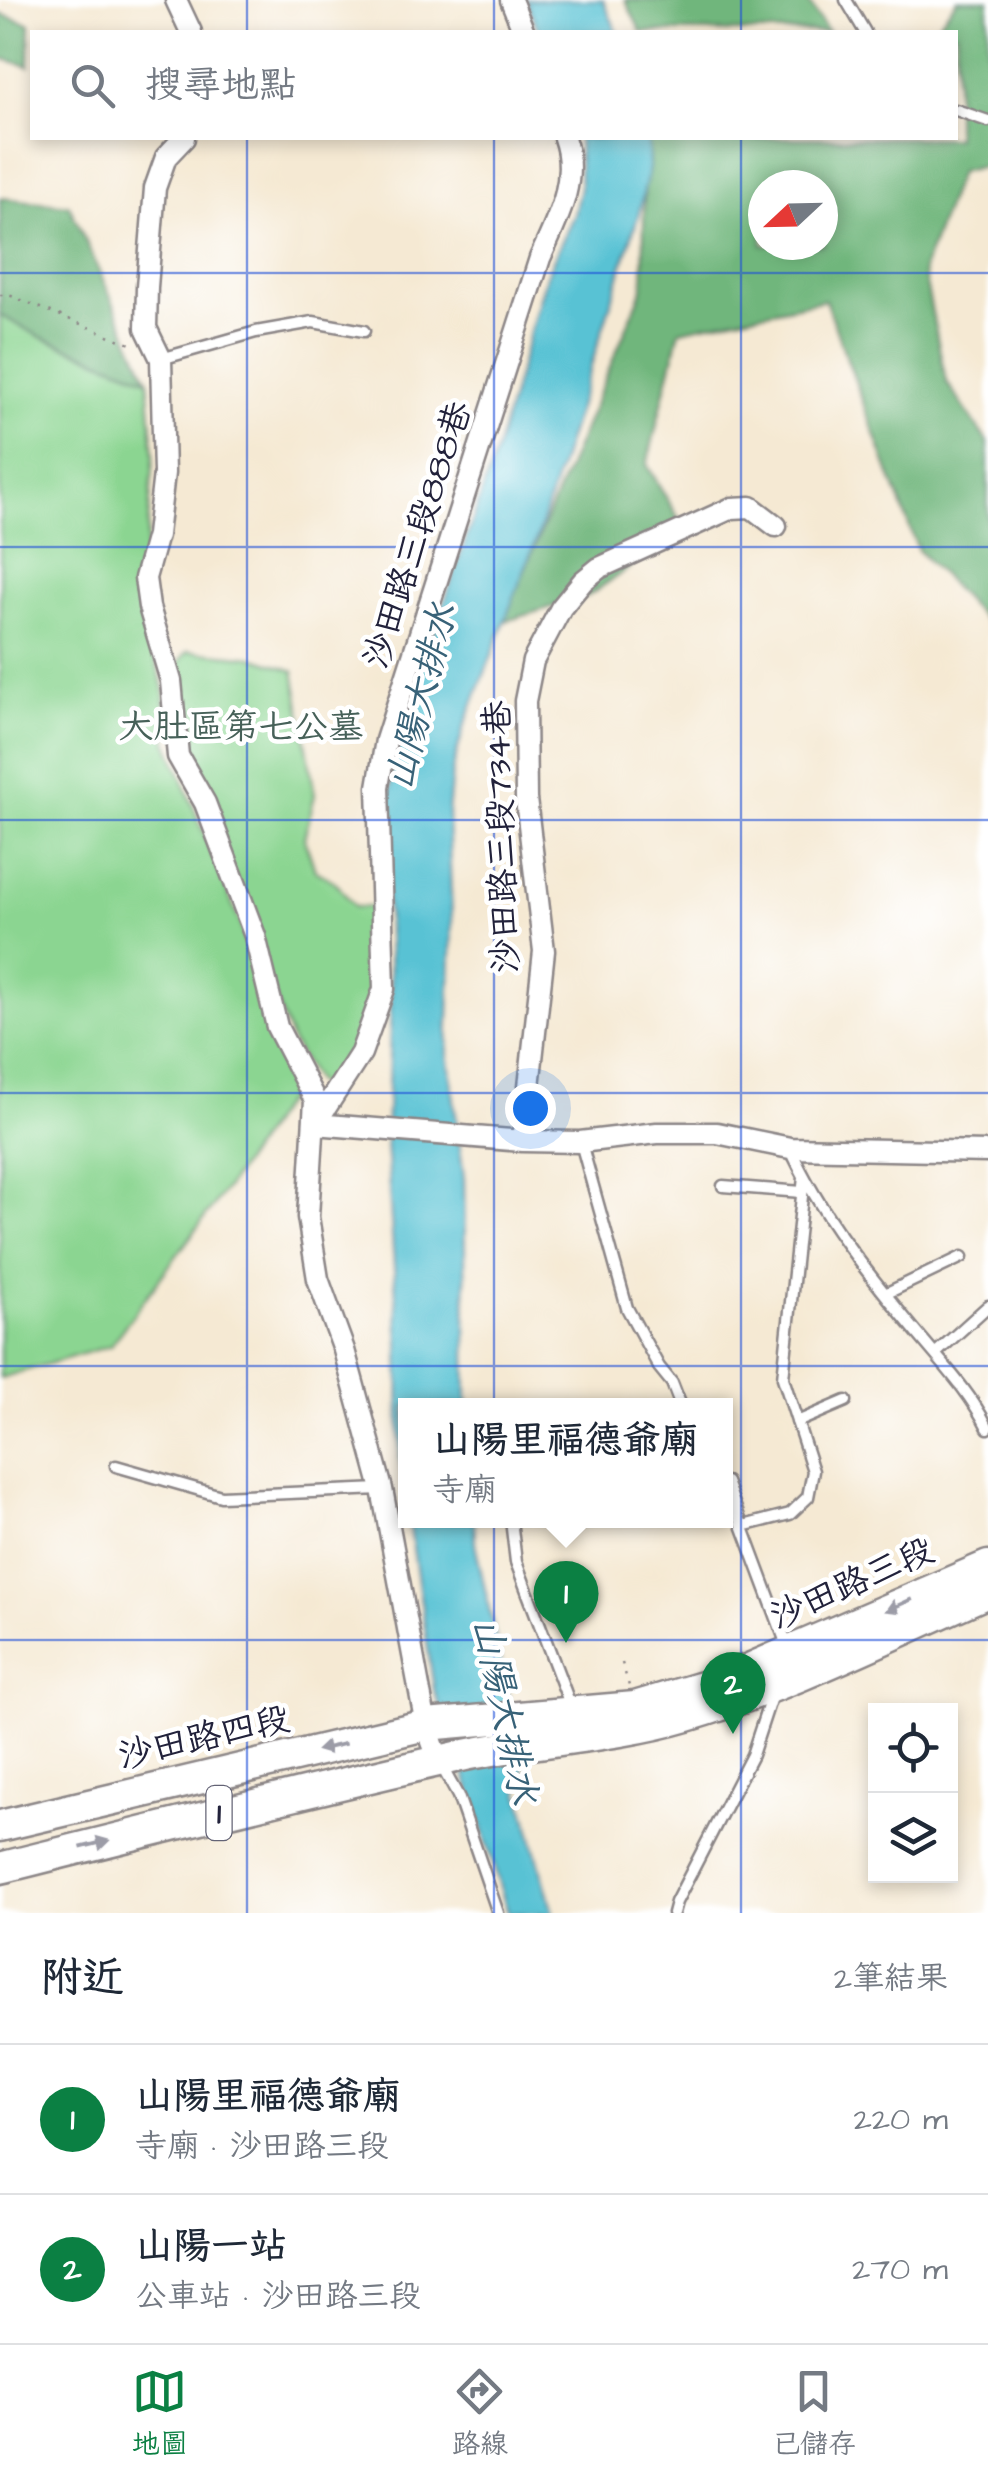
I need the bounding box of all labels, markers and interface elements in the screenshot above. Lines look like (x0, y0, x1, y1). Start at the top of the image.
search box (30, 30, 958, 140)
icon: search (65, 58, 120, 113)
text: 搜尋地點 (145, 60, 297, 112)
north arrow (748, 170, 838, 260)
street label: 沙田路三段888巷 (352, 395, 484, 675)
water label: 山陽大排水 (374, 598, 470, 795)
street label: 沙田路三段734巷 (473, 700, 531, 974)
park label: 大肚區第七公墓 (118, 703, 364, 752)
your location (505, 1083, 556, 1134)
popup (398, 1398, 733, 1528)
text: 山陽里福德爺廟 (432, 1415, 699, 1467)
text: 寺廟 (432, 1468, 497, 1513)
street label: 沙田路三段 (762, 1526, 942, 1642)
pin: 1 (534, 1560, 598, 1643)
one-way arrow (884, 1597, 914, 1613)
water label: 山陽大排水 (459, 1613, 549, 1810)
pin: 2 (700, 1652, 766, 1734)
street label: 沙田路四段 (113, 1694, 295, 1782)
map controls (868, 1703, 958, 1883)
button: locate (868, 1703, 958, 1793)
one-way arrow (315, 1740, 346, 1755)
road number: 1 (206, 1786, 232, 1840)
button: layers (868, 1793, 958, 1883)
one-way arrow (80, 1836, 111, 1851)
text: 附近 (40, 1950, 124, 2008)
text: 2筆結果 (834, 1956, 948, 2001)
text: 山陽里福德爺廟 (135, 2071, 401, 2123)
text: 1 (70, 2097, 75, 2142)
text: 220 m (853, 2097, 948, 2142)
text: 寺廟 · 沙田路三段 (135, 2124, 389, 2169)
text: 山陽一站 (135, 2221, 287, 2273)
text: 2 (63, 2247, 82, 2292)
text: 270 m (852, 2247, 948, 2292)
text: 公車站 · 沙田路三段 (135, 2274, 421, 2319)
tab: 地圖 (132, 2364, 188, 2464)
tab: 路線 (452, 2364, 508, 2464)
tab: 已儲存 (772, 2364, 856, 2464)

